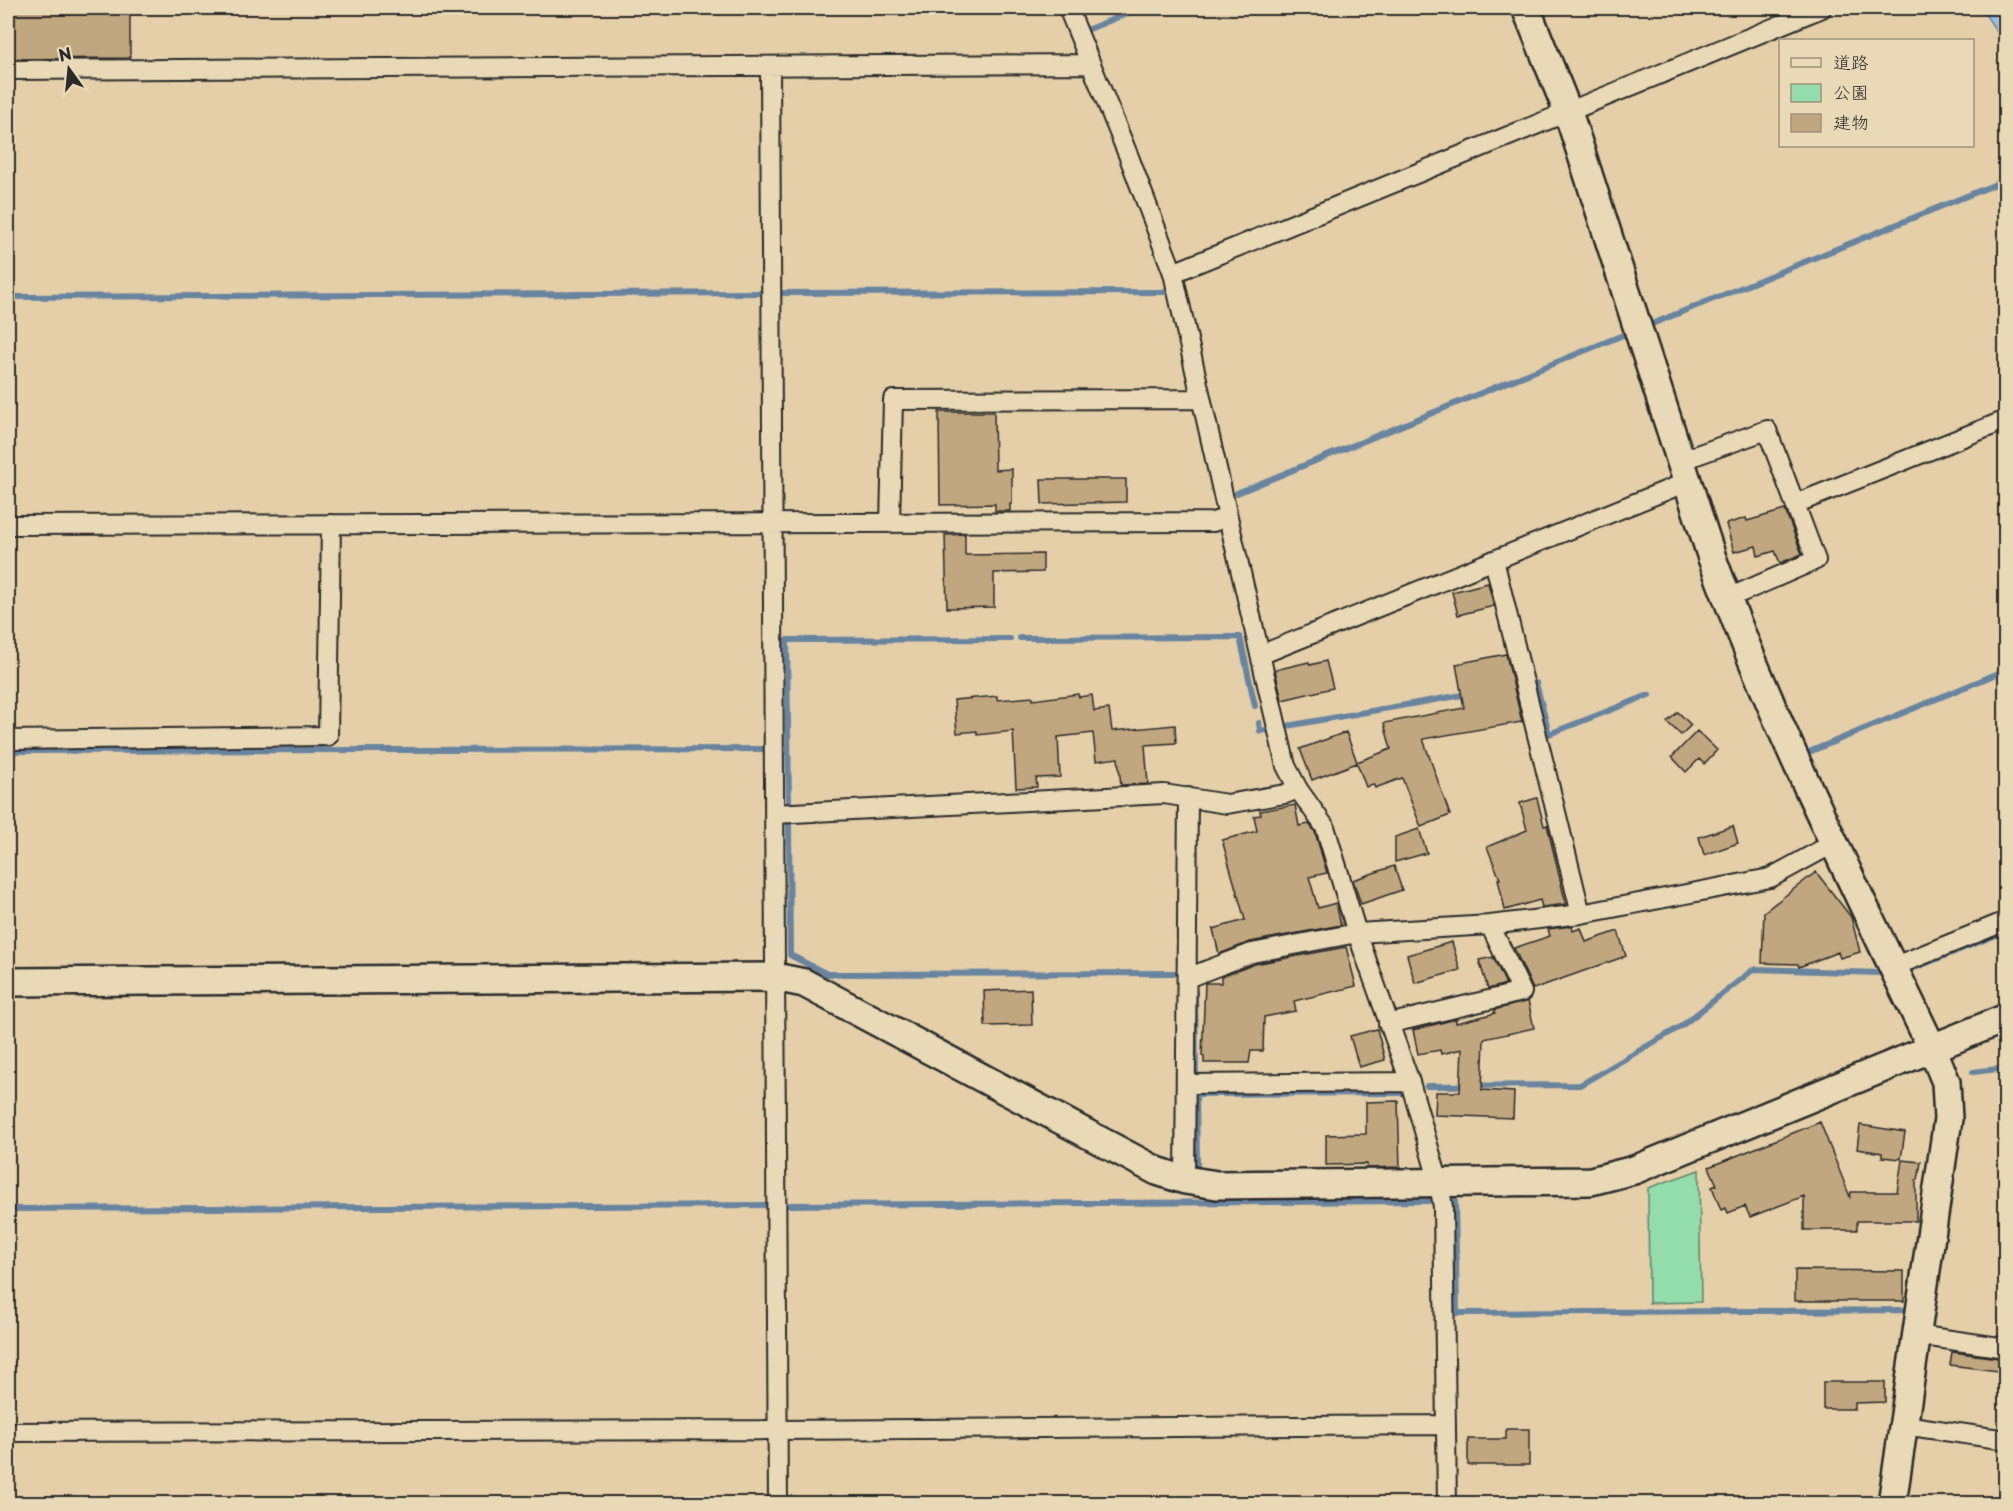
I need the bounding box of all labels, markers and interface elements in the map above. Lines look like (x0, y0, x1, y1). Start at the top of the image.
north arrow (39, 39, 99, 99)
legend (1779, 39, 1974, 147)
text: N (56, 40, 74, 67)
text: 道路 (1833, 48, 1869, 75)
text: 公園 (1833, 78, 1869, 105)
text: 建物 (1833, 108, 1869, 135)

